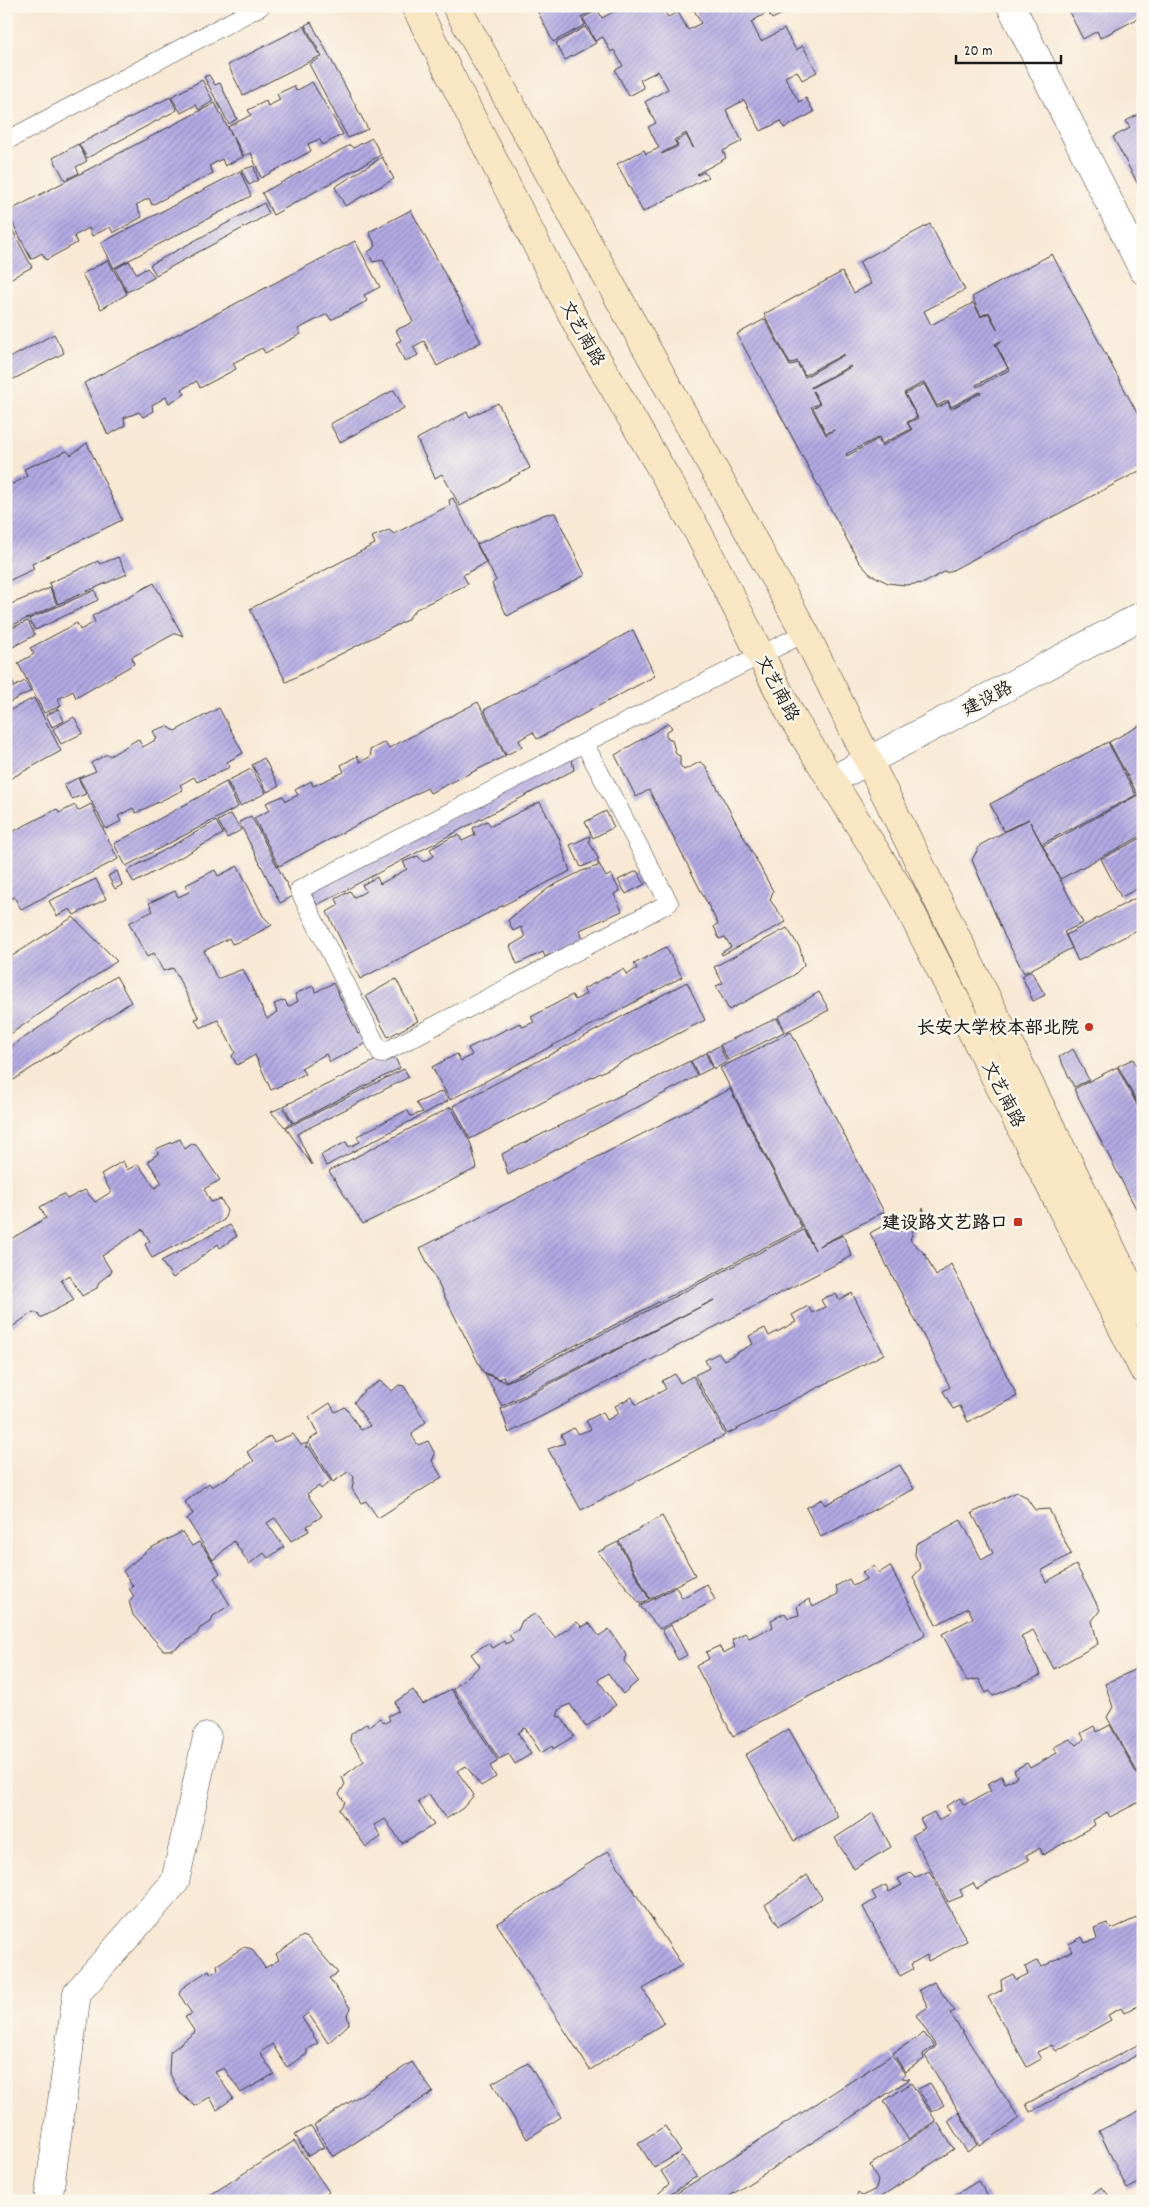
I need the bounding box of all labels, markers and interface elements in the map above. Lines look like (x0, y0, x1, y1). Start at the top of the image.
scale bar (956, 32, 1062, 64)
text: 20 m (964, 41, 992, 63)
street label: 文艺南路 (552, 297, 609, 372)
street label: 文艺南路 (748, 652, 804, 727)
street label: 建设路 (958, 676, 1018, 724)
place label: 长安大学校本部北院 (917, 1017, 1079, 1042)
marker: 长安大学校本部北院 (1083, 1021, 1095, 1033)
street label: 文艺南路 (974, 1057, 1029, 1133)
place label: 建设路文艺路口 (882, 1212, 1008, 1237)
marker: 建设路文艺路口 (1012, 1216, 1024, 1228)

